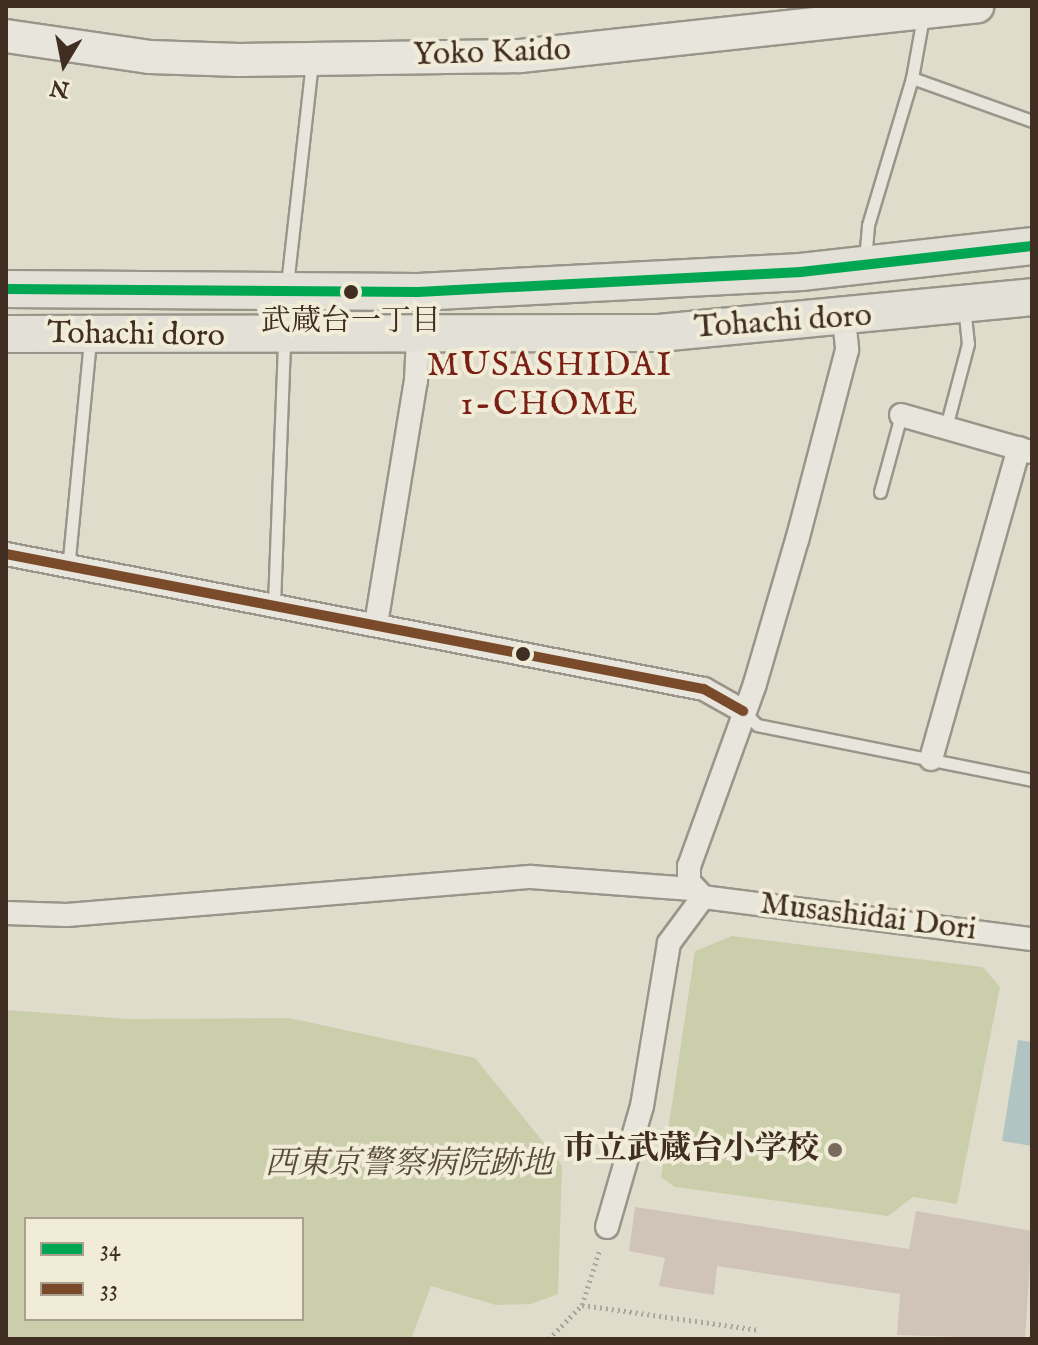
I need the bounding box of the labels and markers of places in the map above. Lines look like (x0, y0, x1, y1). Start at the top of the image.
marker: 武蔵台一丁目 (343, 284, 359, 300)
place label: 武蔵台一丁目 (261, 304, 441, 340)
unlabelled marker (515, 646, 531, 662)
place label: 市立武蔵台小学校 (563, 1131, 819, 1169)
marker: 市立武蔵台小学校 (826, 1141, 844, 1159)

